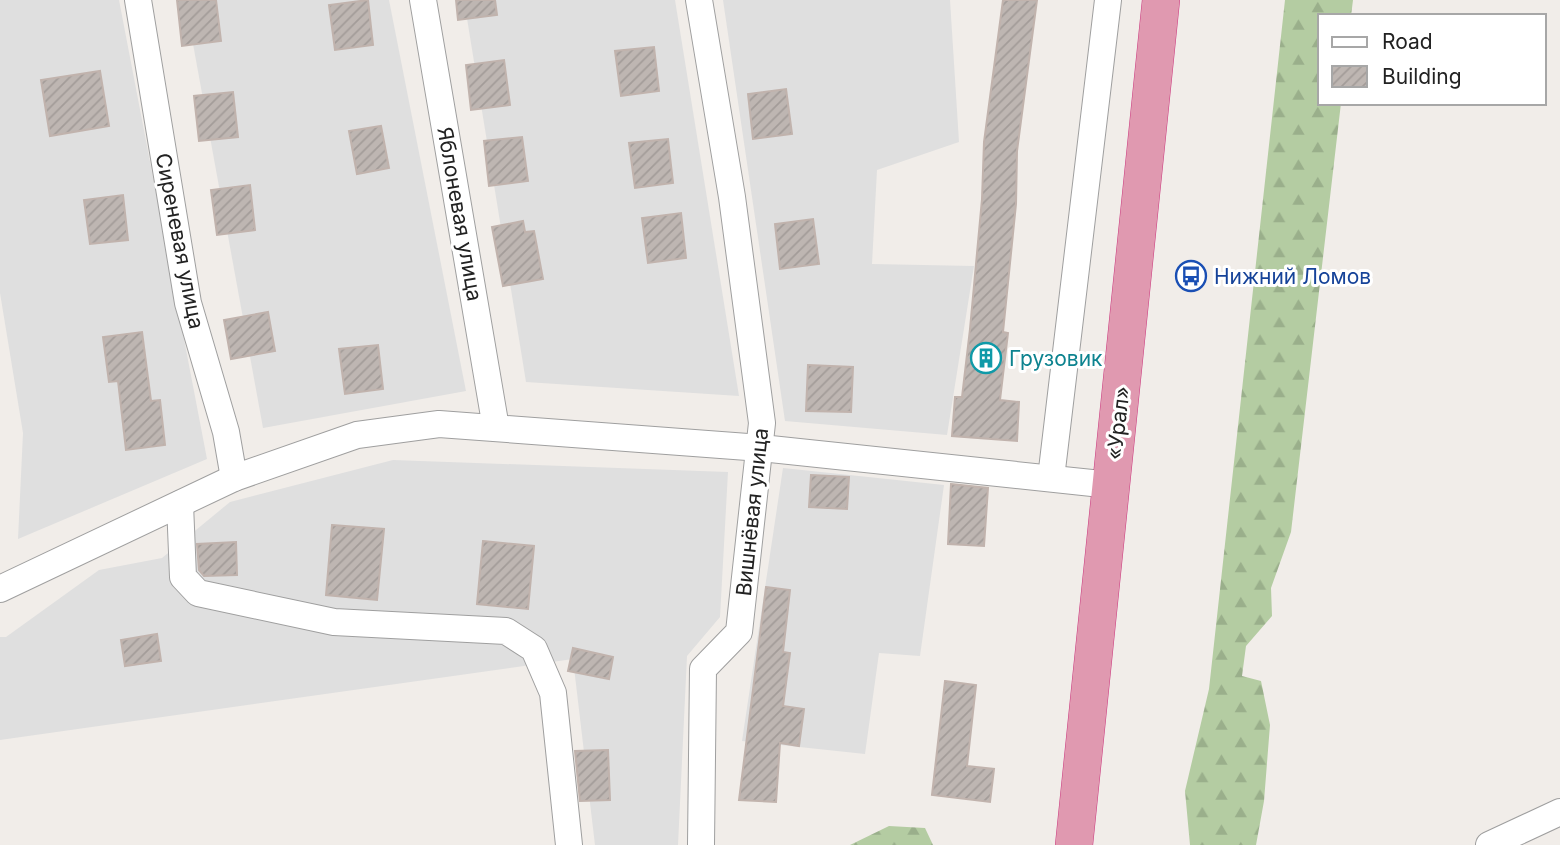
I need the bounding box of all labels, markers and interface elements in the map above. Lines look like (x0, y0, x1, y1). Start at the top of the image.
legend (1318, 14, 1546, 105)
text: Road (1382, 29, 1433, 54)
text: Building (1382, 64, 1462, 89)
street label: Яблоневая улица (432, 125, 488, 303)
street label: Сиреневая улица (151, 151, 209, 331)
bus stop icon: Нижний Ломов (1174, 259, 1208, 293)
place label: Нижний Ломов (1214, 264, 1371, 289)
building icon: Грузовик (969, 341, 1003, 375)
place label: Грузовик (1009, 346, 1103, 371)
street label: «Урал» (1101, 385, 1135, 461)
street label: Вишнёвая улица (731, 427, 773, 597)

